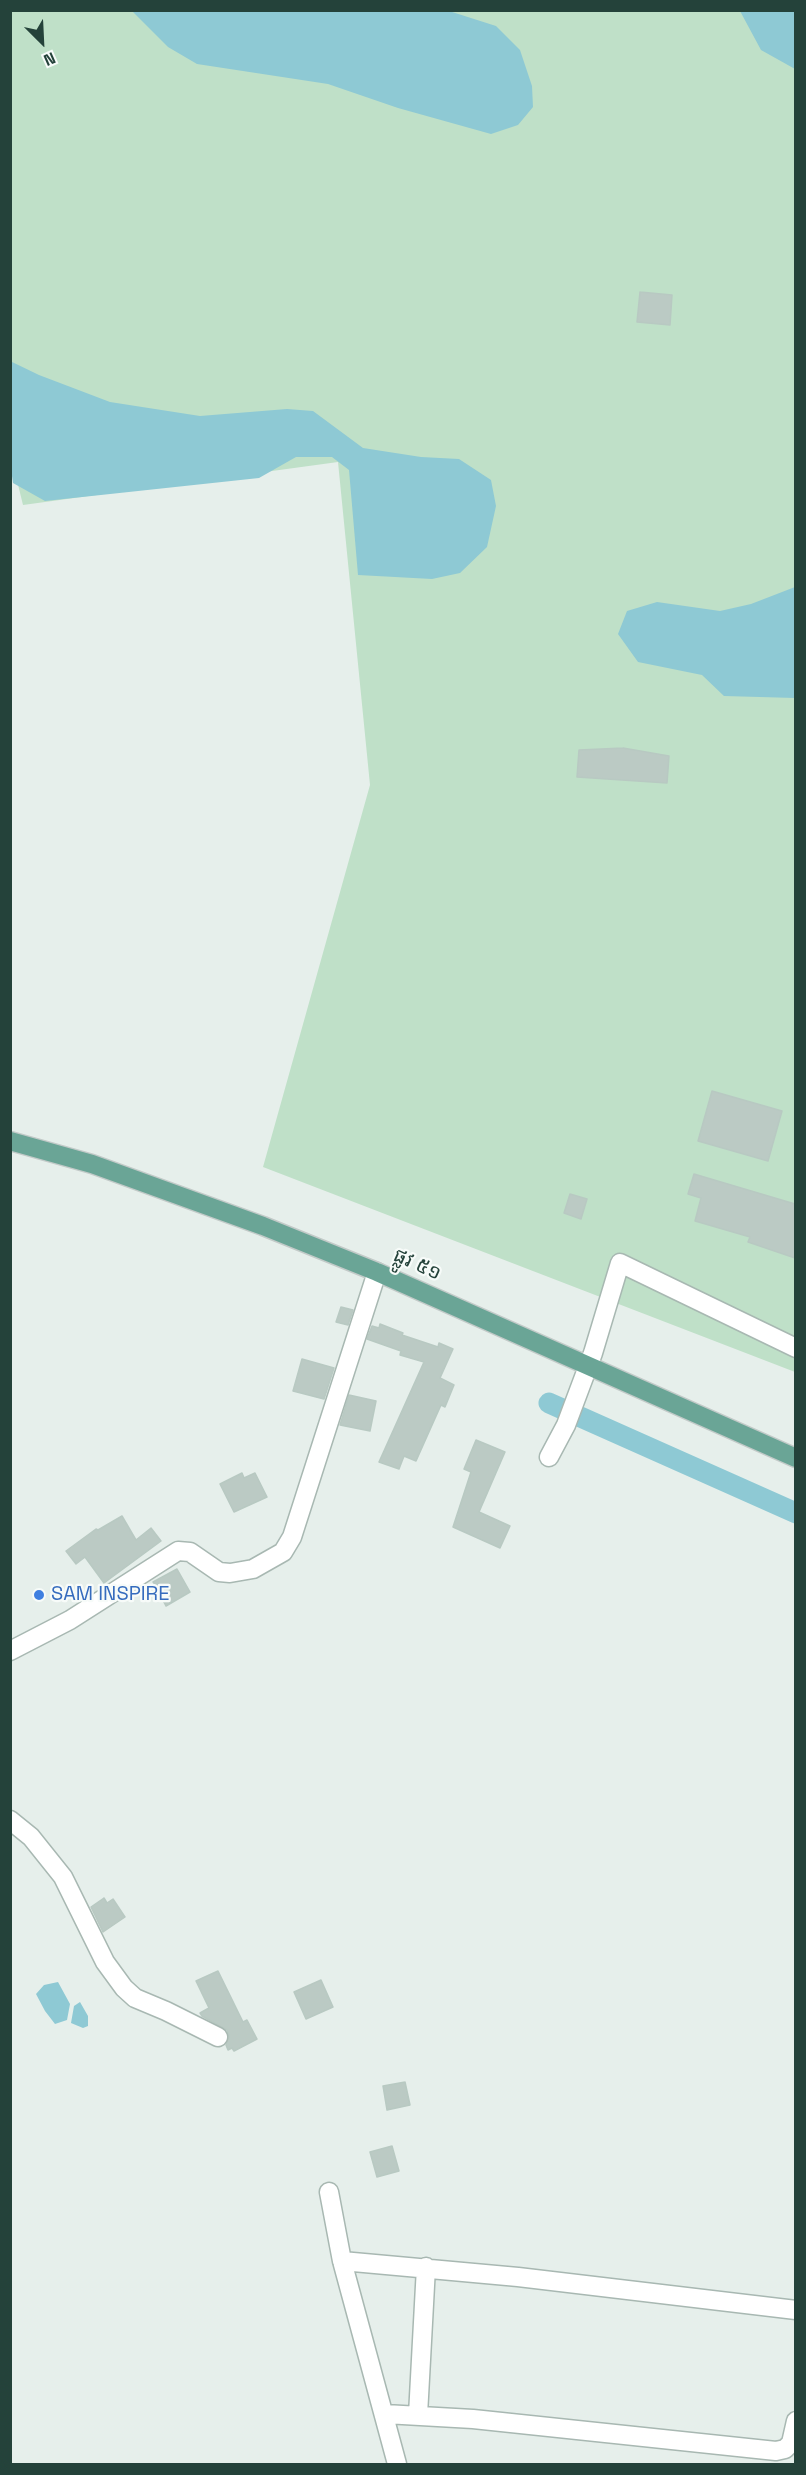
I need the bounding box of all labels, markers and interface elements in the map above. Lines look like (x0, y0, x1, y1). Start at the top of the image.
north arrow (12, 12, 72, 72)
text: N (40, 47, 59, 71)
street label: ផ្លូវ ៥១ (389, 1244, 445, 1286)
place label: SAM INSPIRE (51, 1583, 169, 1607)
marker: SAM INSPIRE (32, 1588, 46, 1602)

